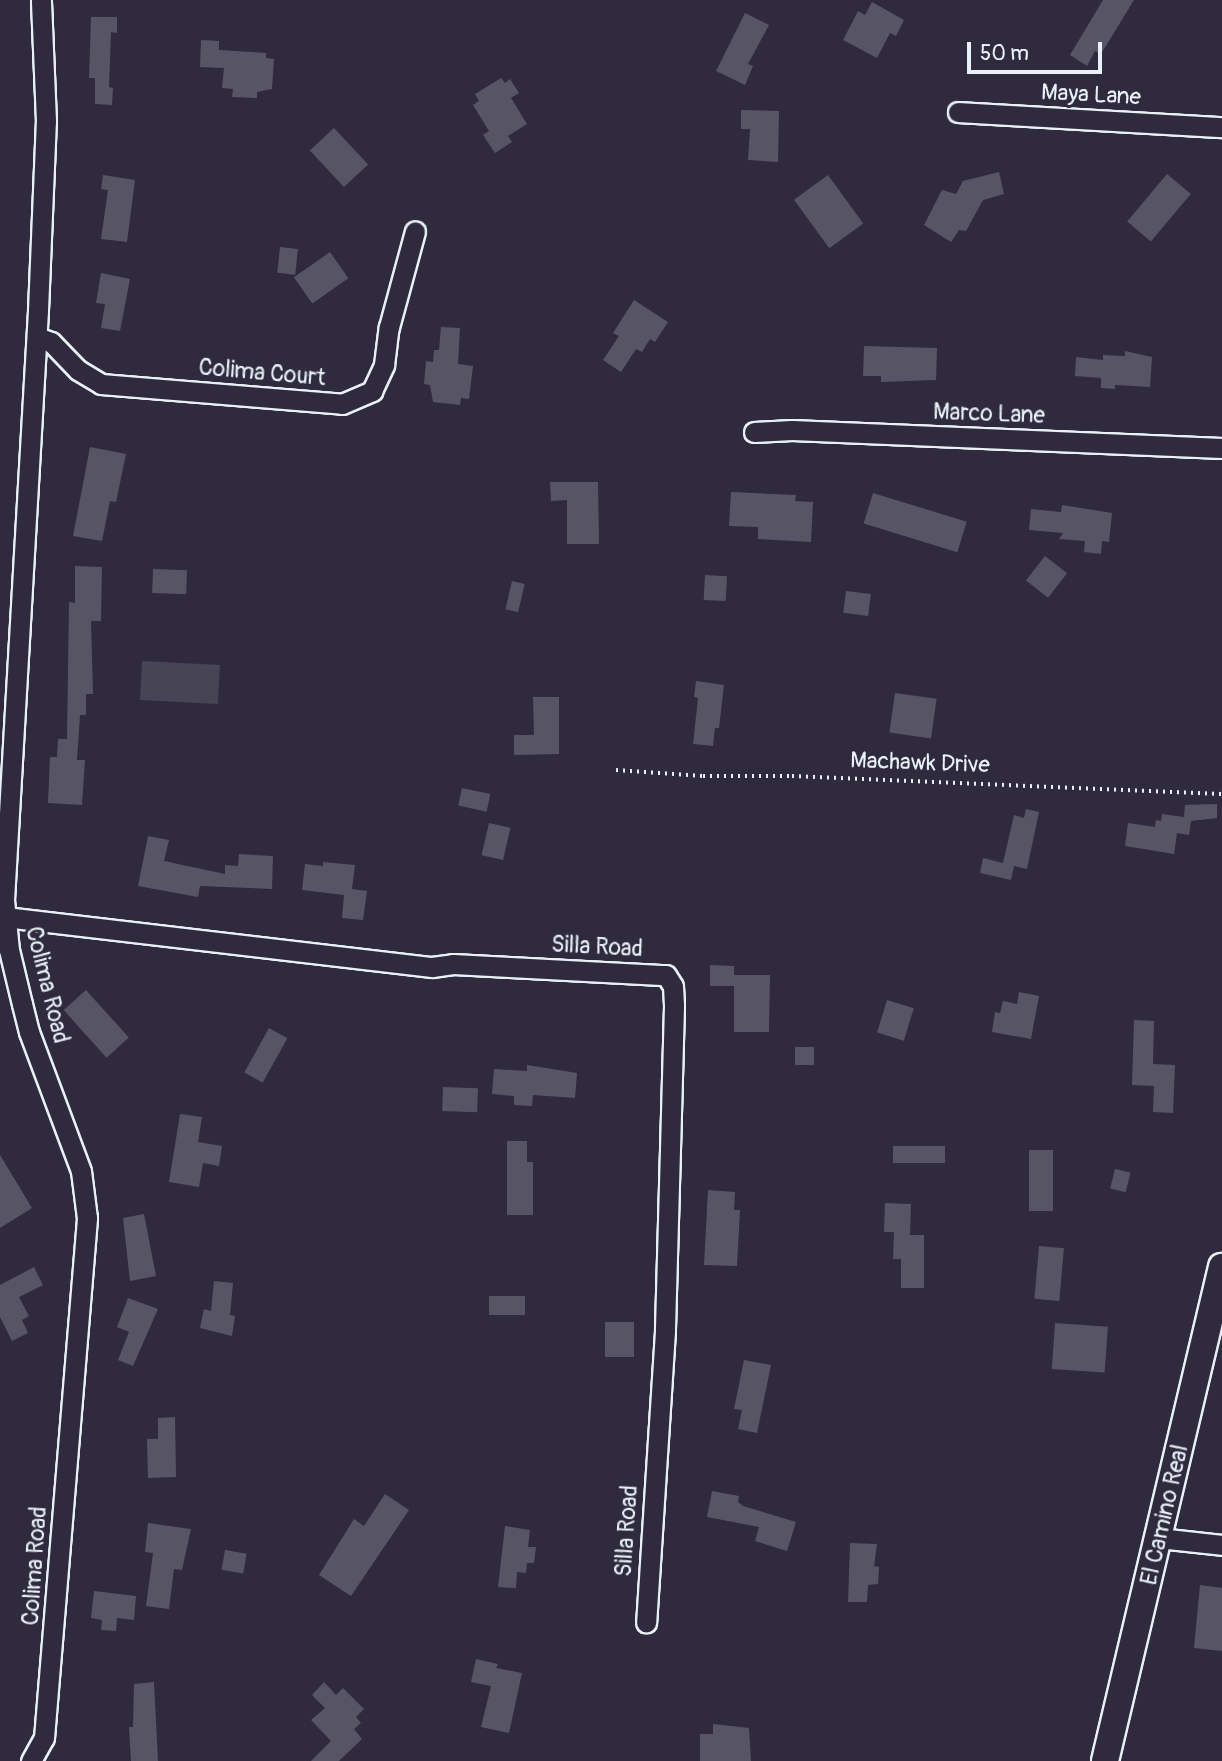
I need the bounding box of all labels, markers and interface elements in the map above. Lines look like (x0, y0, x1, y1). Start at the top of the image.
scale bar (970, 28, 1105, 72)
text: 50 m (980, 40, 1029, 67)
street label: Maya Lane (1040, 79, 1142, 111)
street label: Colima Court (197, 354, 327, 392)
street label: Marco Lane (933, 398, 1045, 430)
street label: Machawk Drive (850, 747, 990, 779)
street label: Colima Road (19, 924, 75, 1046)
street label: Silla Road (550, 931, 644, 963)
street label: El Camino Real (1135, 1442, 1195, 1588)
street label: Silla Road (610, 1484, 644, 1578)
street label: Colima Road (17, 1506, 53, 1626)

